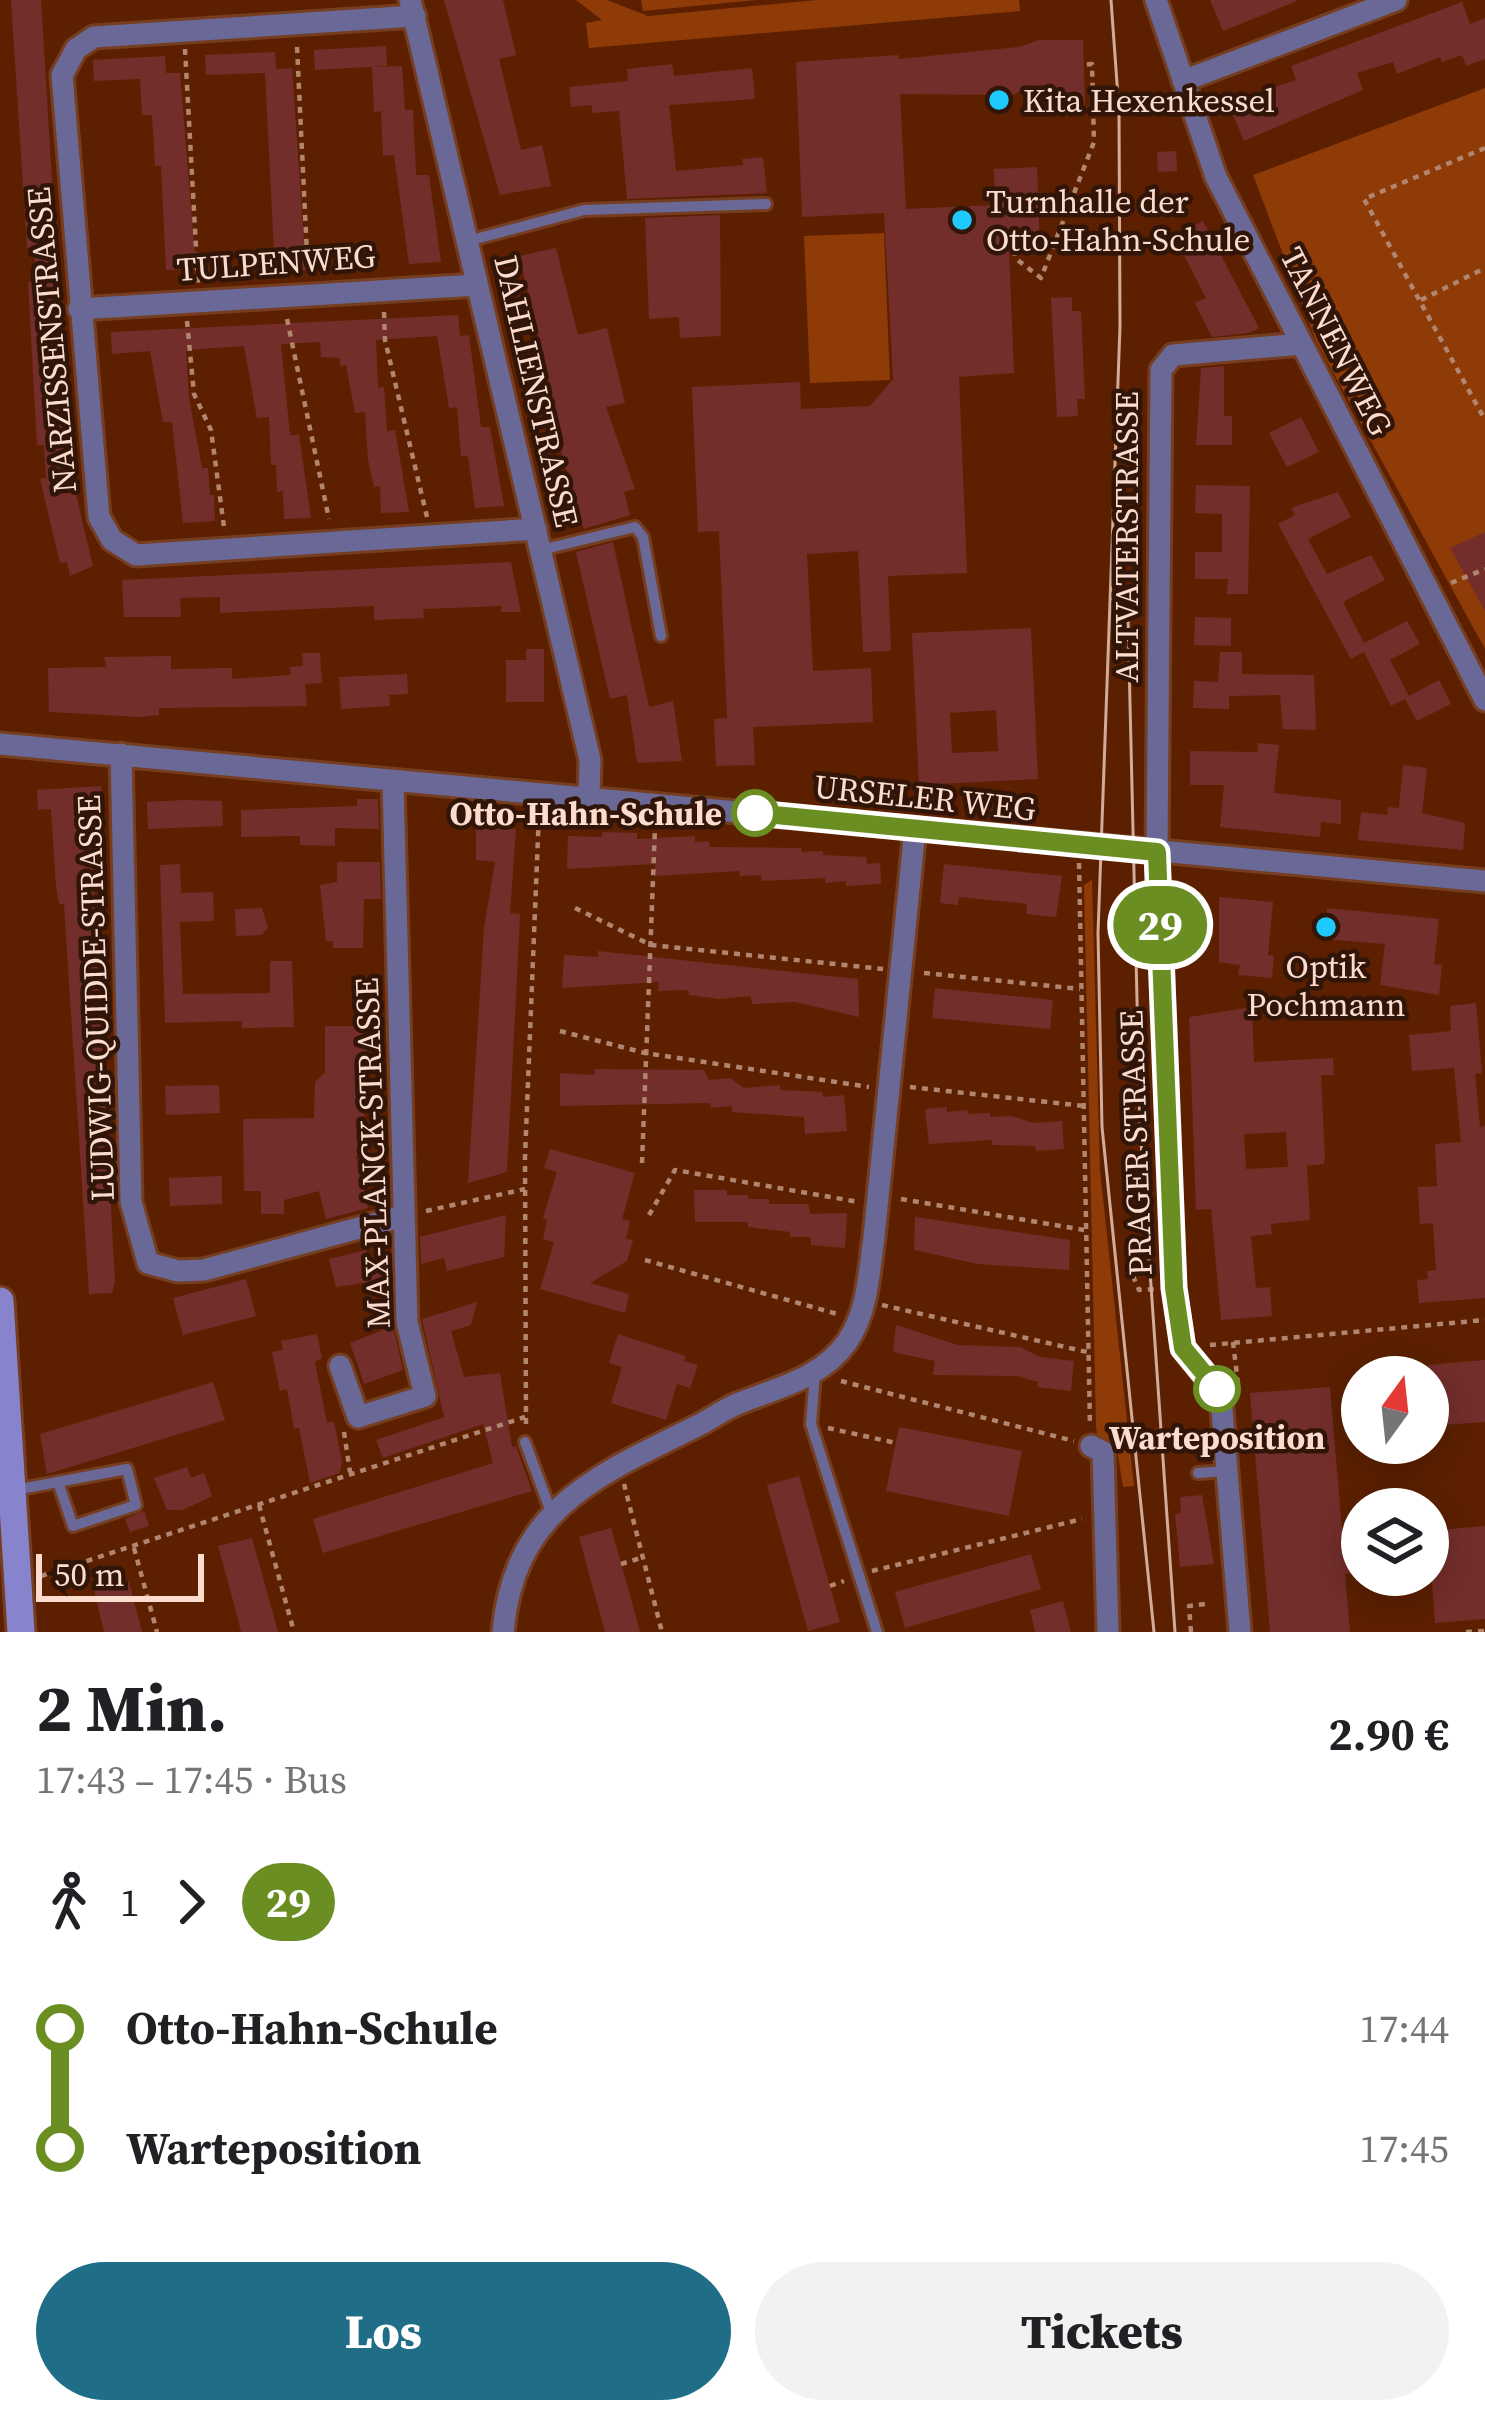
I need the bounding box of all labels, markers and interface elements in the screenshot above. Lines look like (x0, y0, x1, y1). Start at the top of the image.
place label: Kita Hexenkessel (1023, 78, 1275, 123)
marker: Kita Hexenkessel (986, 87, 1012, 113)
place label: Turnhalle der Otto-Hahn-Schule (986, 179, 1250, 262)
street label: NARZISSENSTRASSE (16, 185, 87, 495)
marker: Turnhalle der Otto-Hahn-Schule (949, 207, 975, 233)
street label: TULPENWEG (175, 233, 378, 292)
street label: TANNENWEG (1270, 239, 1404, 444)
street label: DAHLIENSTRASSE (483, 251, 590, 531)
street label: ALTVATERSTRASSE (1104, 391, 1149, 683)
street label: URSELER WEG (812, 763, 1038, 832)
place label: Otto-Hahn-Schule (450, 791, 722, 836)
marker: Otto-Hahn-Schule (733, 791, 777, 835)
street label: LUDWIG-QUIDDE-STRASSE (66, 794, 125, 1202)
line badge: 29 (1106, 886, 1214, 964)
text: 29 (1137, 896, 1183, 954)
marker: Optik Pochmann (1313, 914, 1339, 940)
place label: Optik Pochmann (1247, 944, 1405, 1027)
street label: MAX-PLANCK-STRASSE (344, 977, 401, 1329)
street label: PRAGER STRASSE (1108, 1009, 1163, 1277)
north arrow (1341, 1356, 1449, 1464)
map controls (1341, 1356, 1449, 1596)
marker: Warteposition (1195, 1367, 1239, 1411)
place label: Warteposition (1109, 1415, 1325, 1460)
button: layers (1341, 1488, 1449, 1596)
scale bar (36, 1548, 204, 1601)
text: 50 m (54, 1552, 124, 1597)
text: 2 Min. (36, 1663, 227, 1753)
text: 2.90 € (1328, 1703, 1449, 1765)
text: 17:43 – 17:45 · Bus (36, 1753, 347, 1806)
icon: walk (36, 1869, 102, 1935)
icon: forward (158, 1869, 224, 1935)
text: 29 (266, 1873, 311, 1931)
text: 1 (120, 1876, 140, 1929)
text: Otto-Hahn-Schule (126, 1997, 498, 2059)
text: 17:44 (1359, 2002, 1449, 2055)
text: Warteposition (126, 2117, 422, 2179)
text: 17:45 (1359, 2122, 1449, 2175)
button: Los (36, 2262, 731, 2400)
button: Tickets (755, 2262, 1449, 2400)

